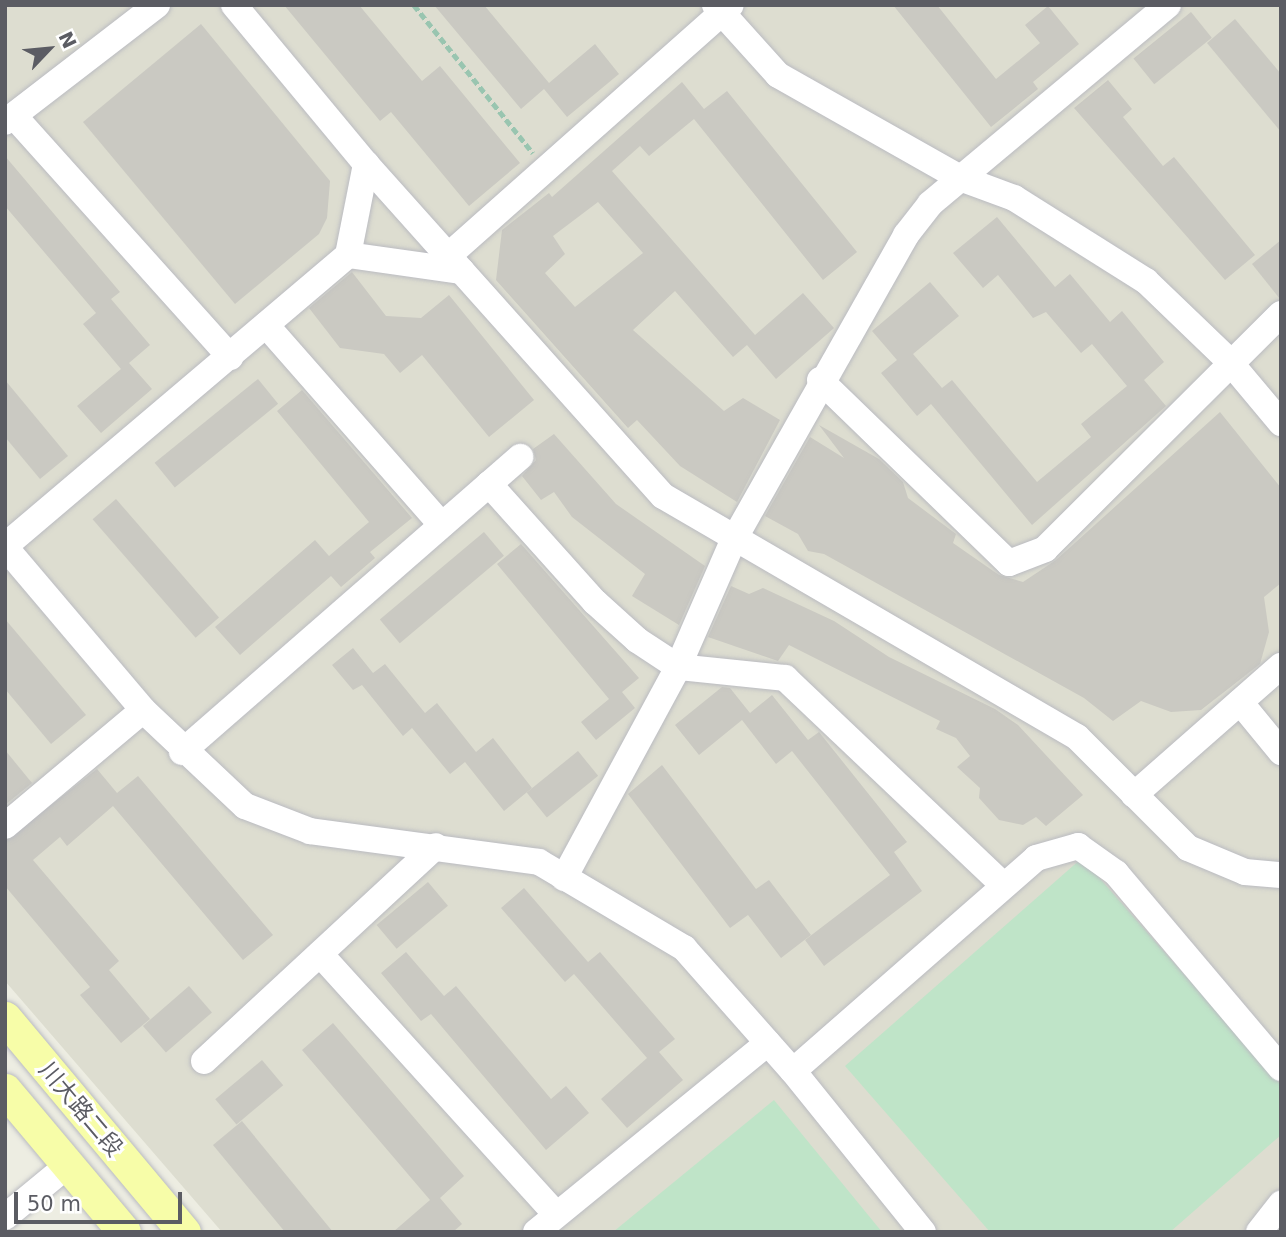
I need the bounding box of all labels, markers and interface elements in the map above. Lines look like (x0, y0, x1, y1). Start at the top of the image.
north arrow (14, 14, 84, 84)
text: N (55, 28, 81, 52)
street label: 川大路二段 (33, 1056, 129, 1162)
scale bar (18, 1178, 186, 1222)
text: 50 m (27, 1192, 81, 1216)

